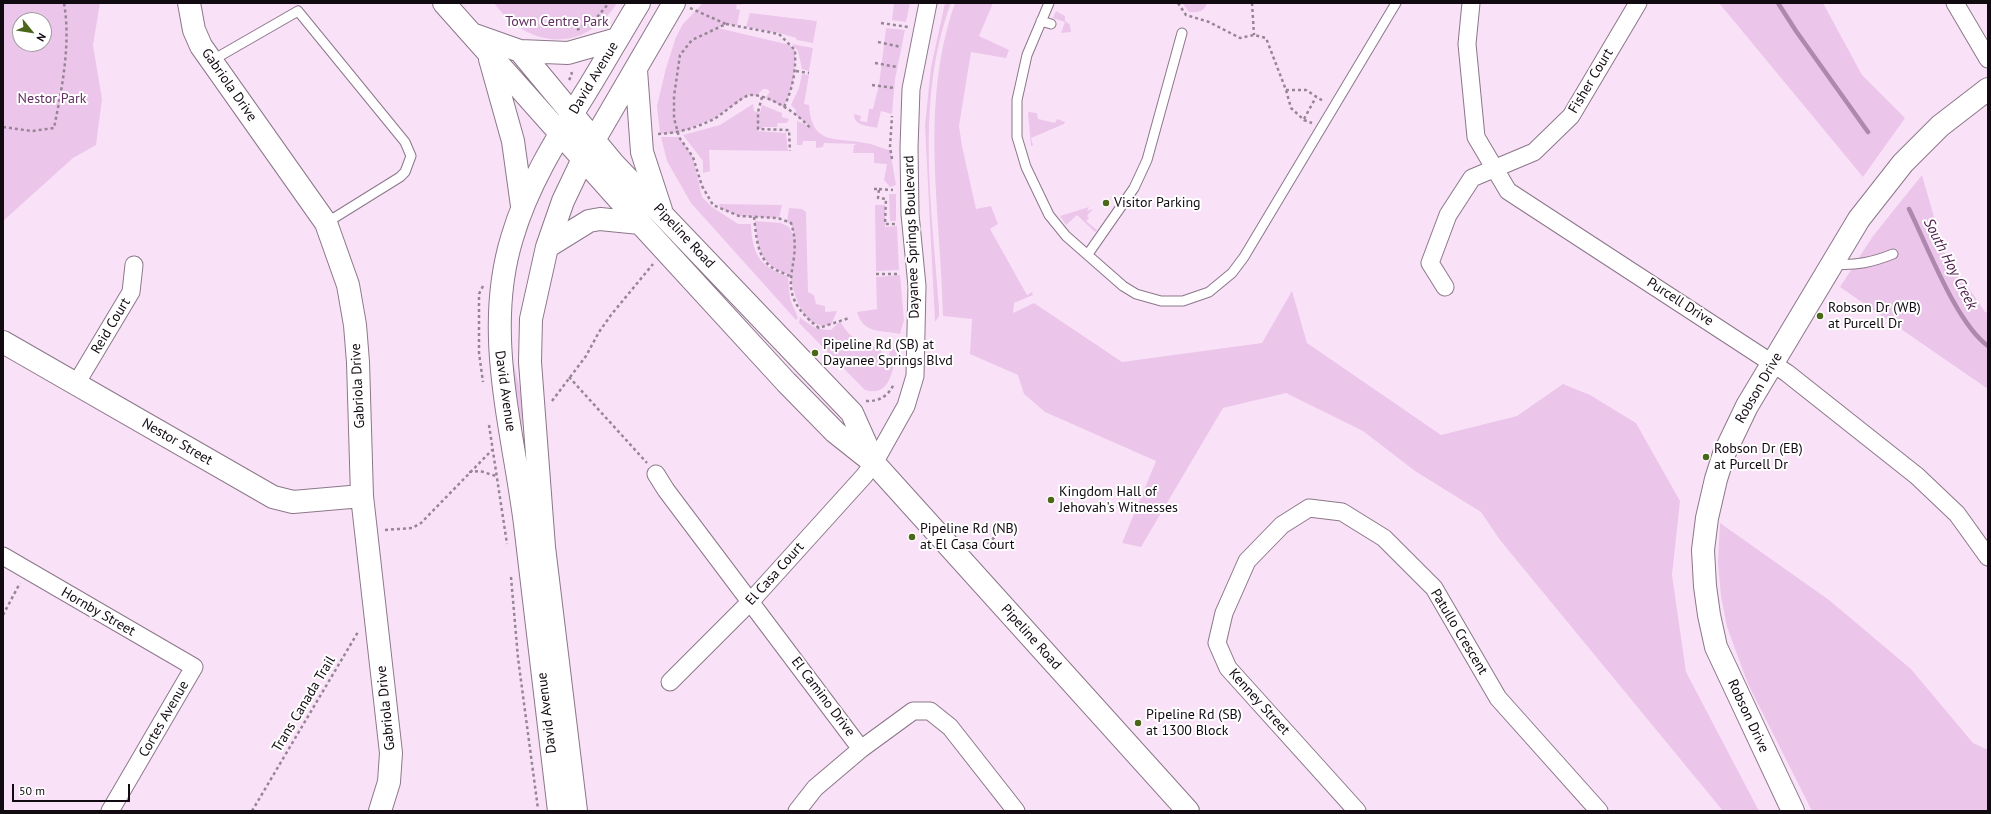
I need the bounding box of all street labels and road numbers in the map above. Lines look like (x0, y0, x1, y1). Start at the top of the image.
street label: David Avenue (566, 39, 622, 117)
street label: Gabriola Drive (198, 45, 260, 125)
street label: Fisher Court (1565, 46, 1617, 116)
street label: Dayanee Springs Boulevard (901, 155, 923, 319)
street label: Pipeline Road (650, 200, 718, 272)
street label: Purcell Drive (1644, 274, 1716, 330)
street label: Reid Court (88, 295, 134, 357)
street label: Gabriola Drive (347, 343, 369, 429)
street label: David Avenue (491, 349, 519, 433)
street label: Robson Drive (1732, 350, 1786, 426)
street label: Nestor Street (139, 415, 215, 469)
street label: El Casa Court (742, 539, 808, 609)
street label: Hornby Street (58, 584, 138, 640)
street label: Patullo Crescent (1427, 586, 1491, 678)
street label: Pipeline Road (997, 601, 1065, 673)
street label: Trans Canada Trail (269, 653, 339, 755)
street label: El Camino Drive (788, 654, 858, 740)
street label: Gabriola Drive (373, 665, 399, 751)
street label: Kenney Street (1225, 665, 1293, 739)
street label: David Avenue (534, 671, 560, 755)
street label: Robson Drive (1724, 677, 1772, 755)
street label: Cortes Avenue (135, 678, 193, 760)

